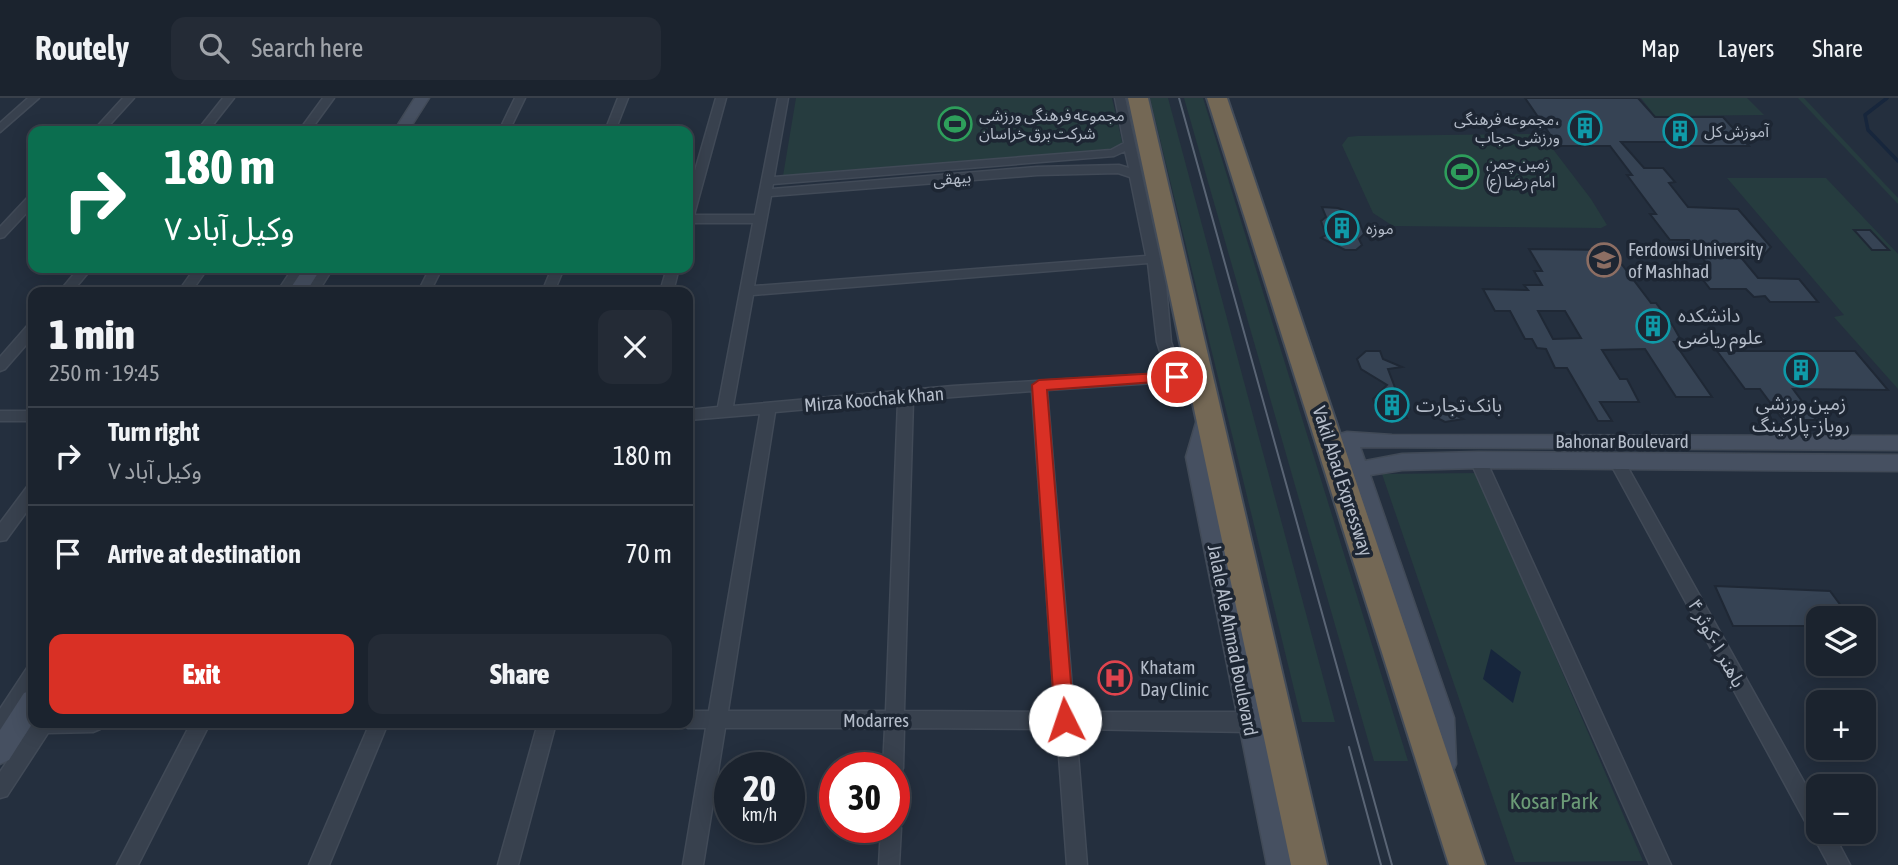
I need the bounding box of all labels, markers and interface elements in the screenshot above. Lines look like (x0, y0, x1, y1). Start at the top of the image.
search box (171, 17, 661, 80)
text: Routely (35, 29, 129, 67)
icon: search (195, 29, 233, 67)
text: Search here (251, 33, 363, 63)
text: Map (1641, 35, 1680, 62)
text: Layers (1718, 35, 1774, 62)
text: Share (1812, 35, 1863, 62)
sports icon: مجموعه فرهنگی ورزشی شرکت برق خراسان (936, 105, 974, 143)
place label: مجموعه فرهنگی ورزشی شرکت برق خراسان (979, 106, 1125, 143)
building icon: مجموعه فرهنگی، ورزشی حجاب (1566, 109, 1604, 147)
place label: مجموعه فرهنگی، ورزشی حجاب (1454, 110, 1560, 147)
building icon: آموزش کل (1661, 112, 1699, 150)
place label: آموزش کل (1704, 122, 1770, 141)
text: 180 m (164, 138, 275, 194)
sports icon: زمین چمن امام رضا (ع) (1443, 153, 1481, 191)
icon: right (49, 154, 140, 245)
place label: زمین چمن امام رضا (ع) (1486, 154, 1555, 194)
street label: بیهقی (932, 167, 972, 190)
building icon: موزه (1323, 209, 1361, 247)
text: ۷ وکیل آباد (164, 210, 295, 247)
place label: موزه (1366, 219, 1394, 238)
place label: Ferdowsi University of Mashhad (1628, 238, 1763, 282)
school or university icon: Ferdowsi University of Mashhad (1585, 241, 1623, 279)
place label: دانشکده علوم ریاضی (1678, 304, 1763, 352)
building icon: دانشکده علوم ریاضی (1634, 307, 1672, 345)
text: 1 min (49, 310, 135, 358)
button: close (598, 310, 672, 384)
pin (1147, 347, 1207, 407)
building icon: زمین ورزشی روباز- پارکینگ (1782, 351, 1820, 389)
icon: arrive (1158, 358, 1196, 396)
text: 250 m · 19:45 (49, 360, 160, 386)
street label: Mirza Koochak Khan (803, 382, 945, 416)
building icon: بانک تجارت (1373, 386, 1411, 424)
place label: زمین ورزشی روباز- پارکینگ (1752, 392, 1850, 438)
place label: بانک تجارت (1416, 394, 1502, 417)
street label: Vakil Abad Expressway (1308, 403, 1378, 559)
text: Turn right (108, 417, 199, 447)
street label: Bahonar Boulevard (1555, 430, 1689, 452)
icon: right (49, 437, 87, 475)
text: 180 m (613, 441, 672, 471)
text: ۷ وکیل آباد (108, 458, 202, 484)
icon: arrive (49, 535, 87, 573)
text: Arrive at destination (108, 539, 301, 569)
text: 70 m (625, 539, 672, 569)
street label: Jalale Ale Ahmad Boulevard (1204, 542, 1262, 738)
street label: باهنر ۱-کوثر ۴ (1683, 595, 1750, 691)
map controls (1806, 606, 1876, 844)
button: layers (1806, 606, 1876, 676)
button: Exit (49, 634, 354, 714)
button: Share (368, 634, 672, 714)
place label: Khatam Day Clinic (1140, 656, 1209, 700)
hospital icon: Khatam Day Clinic (1096, 659, 1134, 697)
position arrow (1028, 683, 1102, 757)
button: + (1806, 690, 1876, 760)
street label: Modarres (843, 709, 909, 731)
speed limit sign: 30 (819, 752, 910, 843)
text: 20 (743, 768, 776, 808)
button: − (1806, 774, 1876, 844)
park label: Kosar Park (1510, 788, 1598, 814)
text: km/h (742, 804, 777, 825)

